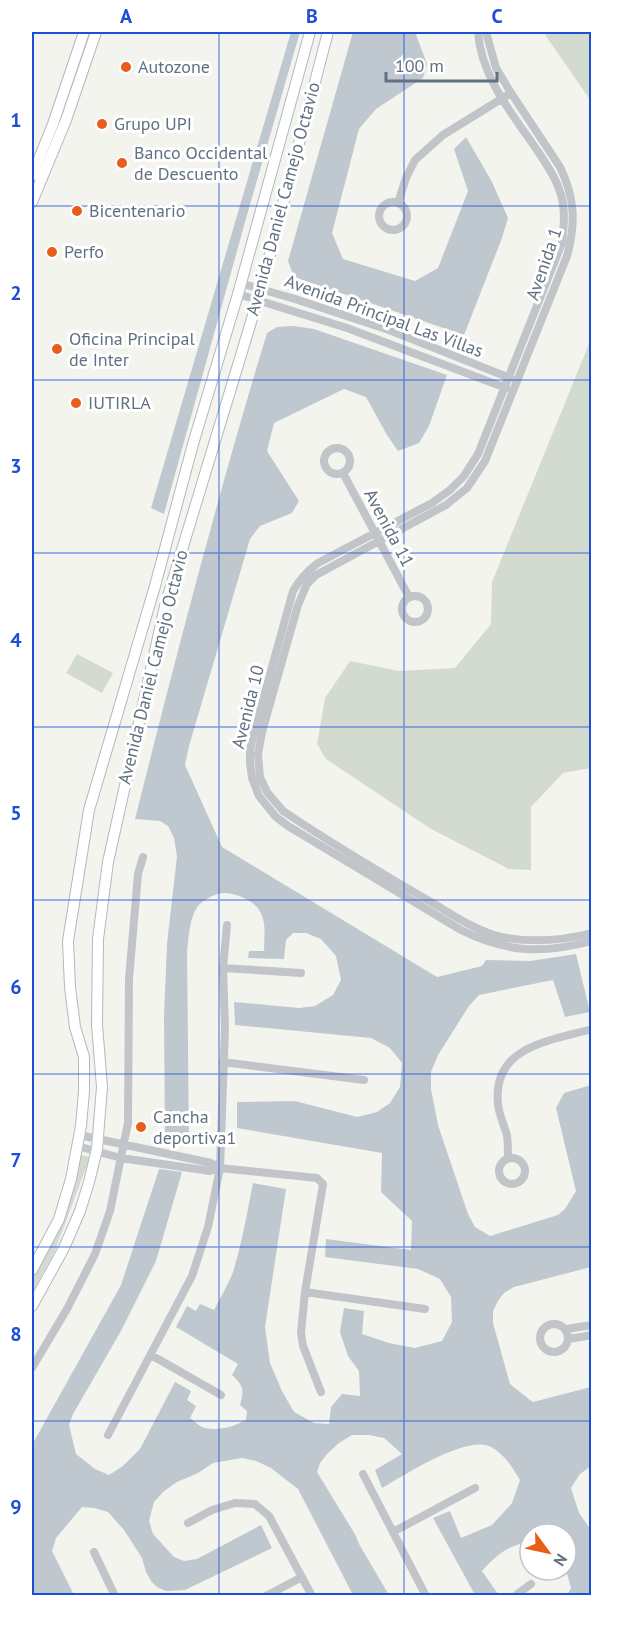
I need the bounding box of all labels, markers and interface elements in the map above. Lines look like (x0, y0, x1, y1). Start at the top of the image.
text: A (120, 3, 133, 29)
text: B (306, 3, 318, 29)
text: C (491, 3, 503, 29)
scale bar (386, 45, 497, 83)
text: 100 m (395, 54, 444, 77)
place label: Autozone (138, 55, 210, 78)
marker: Autozone (119, 60, 133, 74)
street label: Avenida Daniel Camejo Octavio (240, 80, 325, 318)
text: 1 (10, 107, 22, 133)
place label: Grupo UPI (114, 112, 192, 135)
marker: Grupo UPI (95, 117, 109, 131)
place label: Banco Occidental de Descuento (134, 141, 268, 185)
marker: Banco Occidental de Descuento (115, 156, 129, 170)
place label: Bicentenario (89, 199, 185, 222)
marker: Bicentenario (70, 204, 84, 218)
street label: Avenida 1 (520, 224, 567, 303)
place label: Perfo (64, 240, 104, 263)
marker: Perfo (45, 245, 59, 259)
street label: Avenida Principal Las Villas (282, 269, 486, 362)
text: 2 (10, 280, 22, 306)
place label: Oficina Principal de Inter (69, 327, 195, 371)
marker: Oficina Principal de Inter (50, 342, 64, 356)
place label: IUTIRLA (88, 391, 151, 414)
marker: IUTIRLA (69, 396, 83, 410)
text: 3 (10, 453, 22, 479)
street label: Avenida 11 (359, 485, 420, 571)
street label: Avenida Daniel Camejo Octavio (112, 547, 193, 786)
text: 4 (10, 627, 22, 653)
street label: Avenida 10 (226, 663, 269, 751)
text: 5 (10, 800, 22, 826)
text: 6 (10, 974, 22, 1000)
place label: Cancha deportiva1 (153, 1105, 236, 1149)
marker: Cancha deportiva1 (134, 1120, 148, 1134)
text: 7 (10, 1147, 22, 1173)
text: 8 (10, 1321, 22, 1347)
text: 9 (10, 1494, 22, 1520)
north arrow (518, 1522, 578, 1582)
text: N (549, 1550, 572, 1570)

